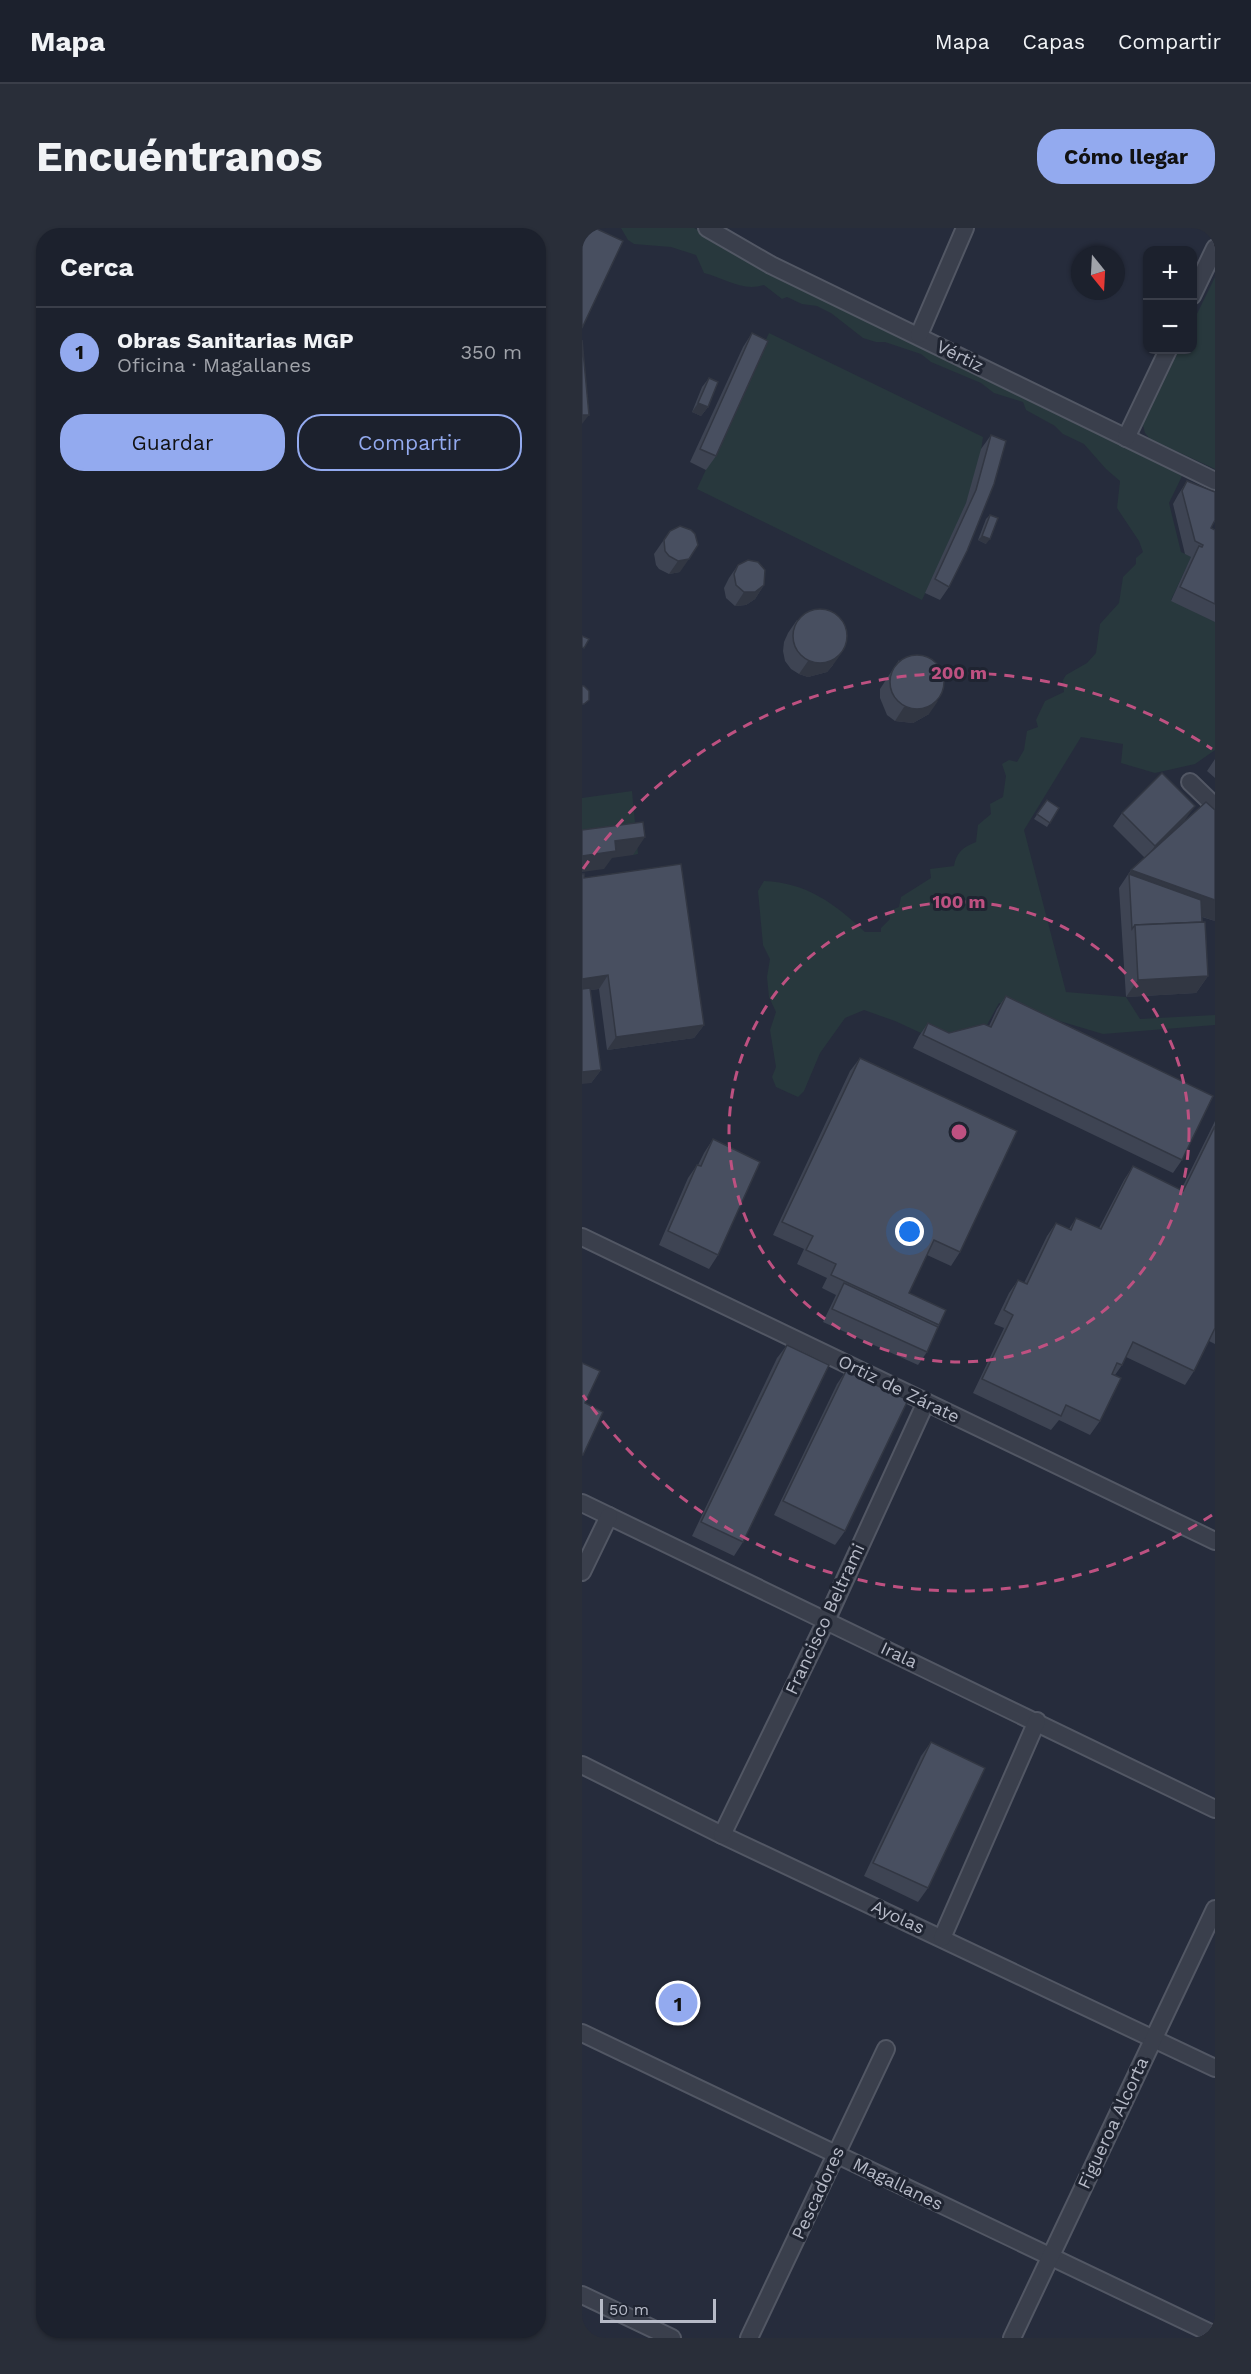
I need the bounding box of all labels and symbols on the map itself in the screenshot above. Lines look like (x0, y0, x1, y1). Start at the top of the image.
north arrow (1071, 246, 1125, 300)
street label: Vértiz (933, 335, 987, 376)
text: 200 m (931, 662, 987, 683)
text: 100 m (932, 891, 986, 912)
centre of rings (949, 1122, 969, 1142)
your location (895, 1217, 924, 1246)
street label: Ortiz de Zárate (835, 1350, 963, 1427)
street label: Francisco Beltrami (780, 1540, 869, 1698)
street label: Irala (877, 1637, 921, 1672)
street label: Ayolas (868, 1895, 928, 1938)
pin: 1 (658, 1980, 698, 2026)
street label: Figueroa Alcorta (1073, 2054, 1152, 2192)
street label: Pescadores (787, 2143, 848, 2243)
street label: Magallanes (850, 2153, 947, 2214)
scale bar (600, 2296, 716, 2324)

